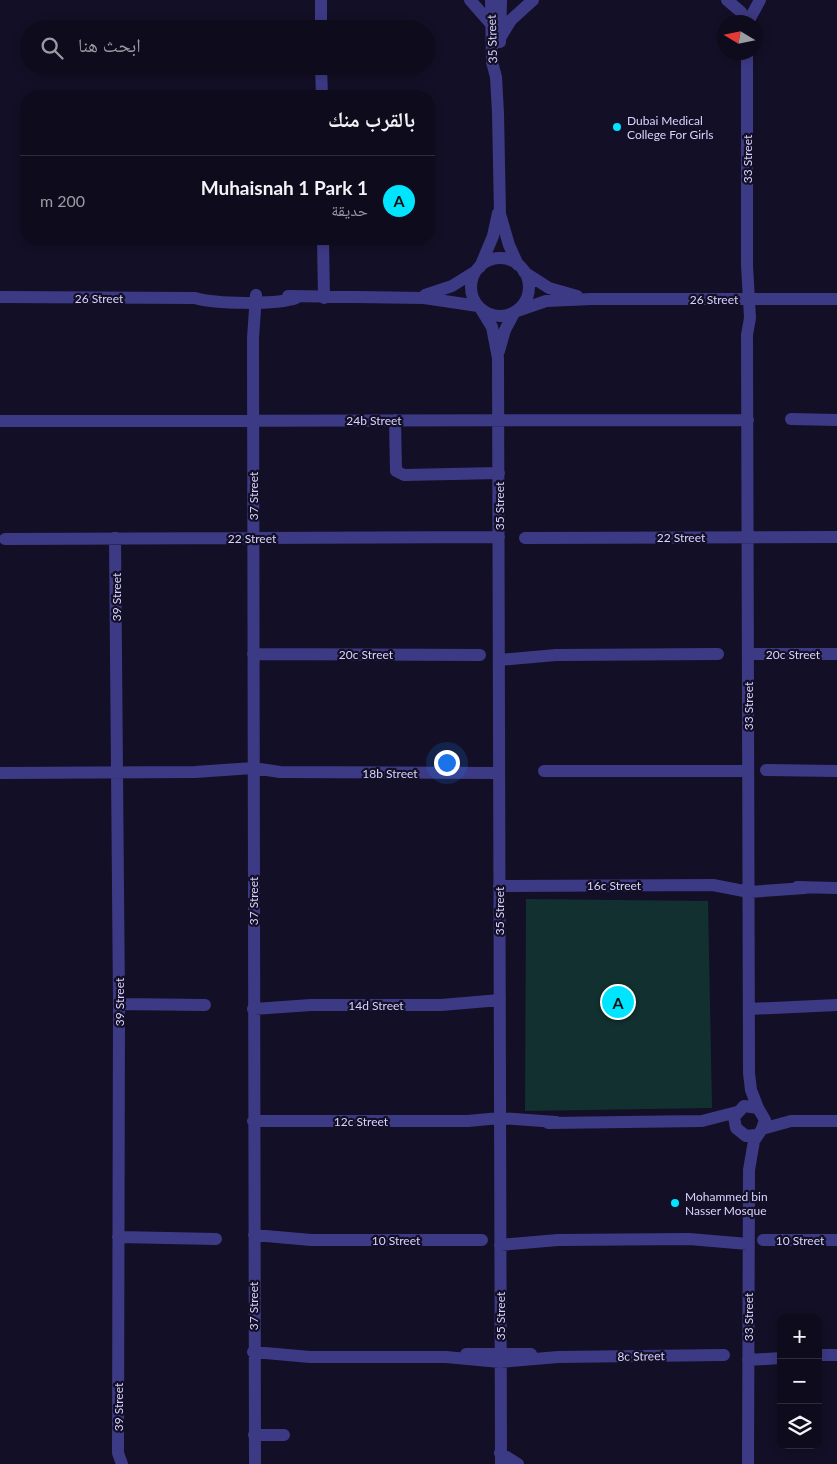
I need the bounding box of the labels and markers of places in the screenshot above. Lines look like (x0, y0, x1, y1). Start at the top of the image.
place label: Dubai Medical College For Girls (627, 113, 714, 142)
marker: Dubai Medical College For Girls (611, 121, 623, 133)
pin: A (602, 983, 634, 1021)
place label: Mohammed bin Nasser Mosque (685, 1189, 768, 1218)
marker: Mohammed bin Nasser Mosque (669, 1197, 681, 1209)

